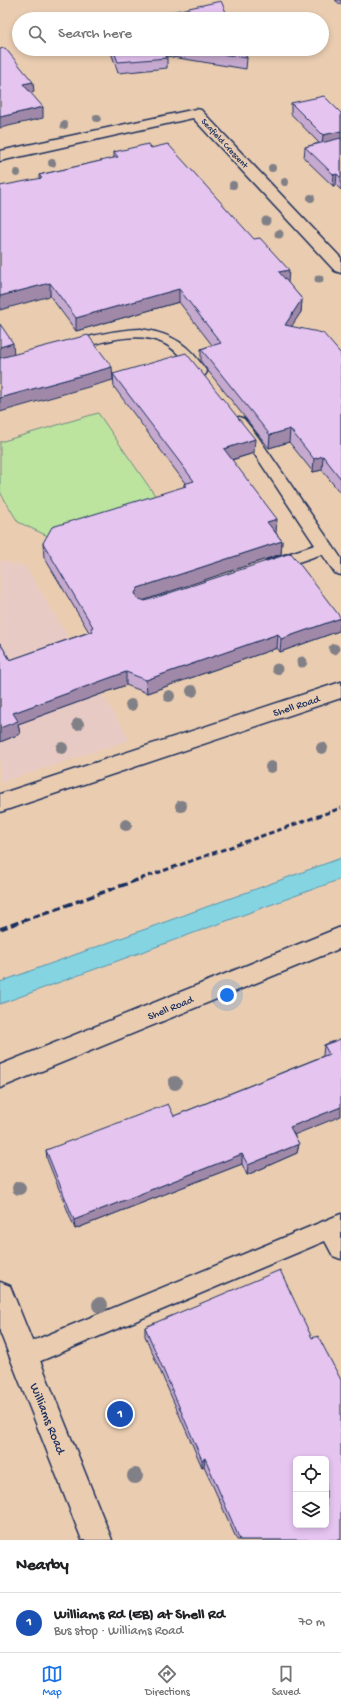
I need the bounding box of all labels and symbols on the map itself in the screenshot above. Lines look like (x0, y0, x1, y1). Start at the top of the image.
street label: Seafield Crescent (198, 117, 251, 172)
street label: Shell Road (272, 693, 323, 720)
your location (217, 985, 237, 1005)
street label: Shell Road (146, 994, 197, 1023)
street label: Williams Road (26, 1381, 68, 1458)
pin: 1 (107, 1399, 133, 1429)

